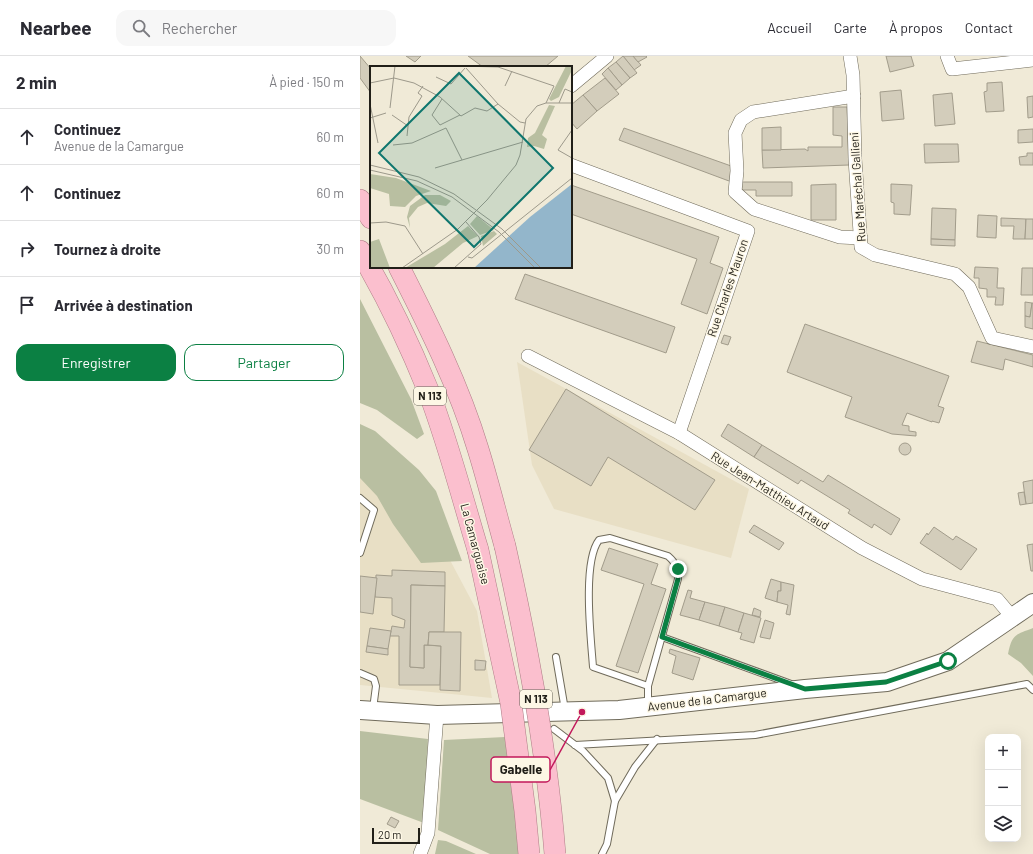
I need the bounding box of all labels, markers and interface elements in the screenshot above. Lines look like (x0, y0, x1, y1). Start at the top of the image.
search box (116, 10, 396, 46)
text: Nearbee (20, 16, 92, 39)
icon: search (130, 17, 152, 39)
text: Rechercher (162, 19, 237, 37)
text: Accueil (767, 19, 812, 36)
text: Carte (834, 19, 867, 36)
text: À propos (889, 19, 943, 36)
text: Contact (965, 19, 1013, 36)
inset map (370, 66, 572, 268)
text: 2 min (16, 72, 57, 92)
text: À pied · 150 m (269, 74, 344, 90)
text: Continuez (54, 120, 121, 138)
icon: ahead (16, 126, 38, 148)
text: 60 m (317, 129, 344, 145)
street label: Rue Maréchal Gallieni (846, 132, 868, 242)
text: Avenue de la Camargue (54, 138, 184, 154)
icon: ahead (16, 182, 38, 204)
text: Continuez (54, 184, 121, 202)
text: 60 m (317, 185, 344, 201)
street label: Rue Charles Mauron (704, 237, 750, 338)
icon: right (16, 238, 38, 260)
text: Tournez à droite (54, 240, 161, 258)
text: 30 m (317, 241, 344, 257)
icon: arrive (16, 294, 38, 316)
text: Arrivée à destination (54, 296, 193, 314)
button: Enregistrer (16, 344, 176, 381)
button: Partager (184, 344, 344, 381)
road number: N 113 (414, 387, 446, 405)
street label: Rue Jean-Matthieu Artaud (709, 448, 832, 532)
street label: La Camarguaise (458, 502, 493, 586)
route end (669, 560, 687, 578)
route start (939, 652, 957, 670)
street label: Avenue de la Camargue (646, 685, 767, 713)
road number: N 113 (520, 690, 552, 708)
map controls (985, 734, 1021, 842)
button: + (985, 734, 1021, 770)
callout: Gabelle (491, 757, 550, 782)
text: Gabelle (500, 761, 542, 777)
button: − (985, 770, 1021, 806)
button: layers (985, 806, 1021, 842)
scale bar (372, 826, 420, 845)
text: 20 m (378, 828, 401, 841)

